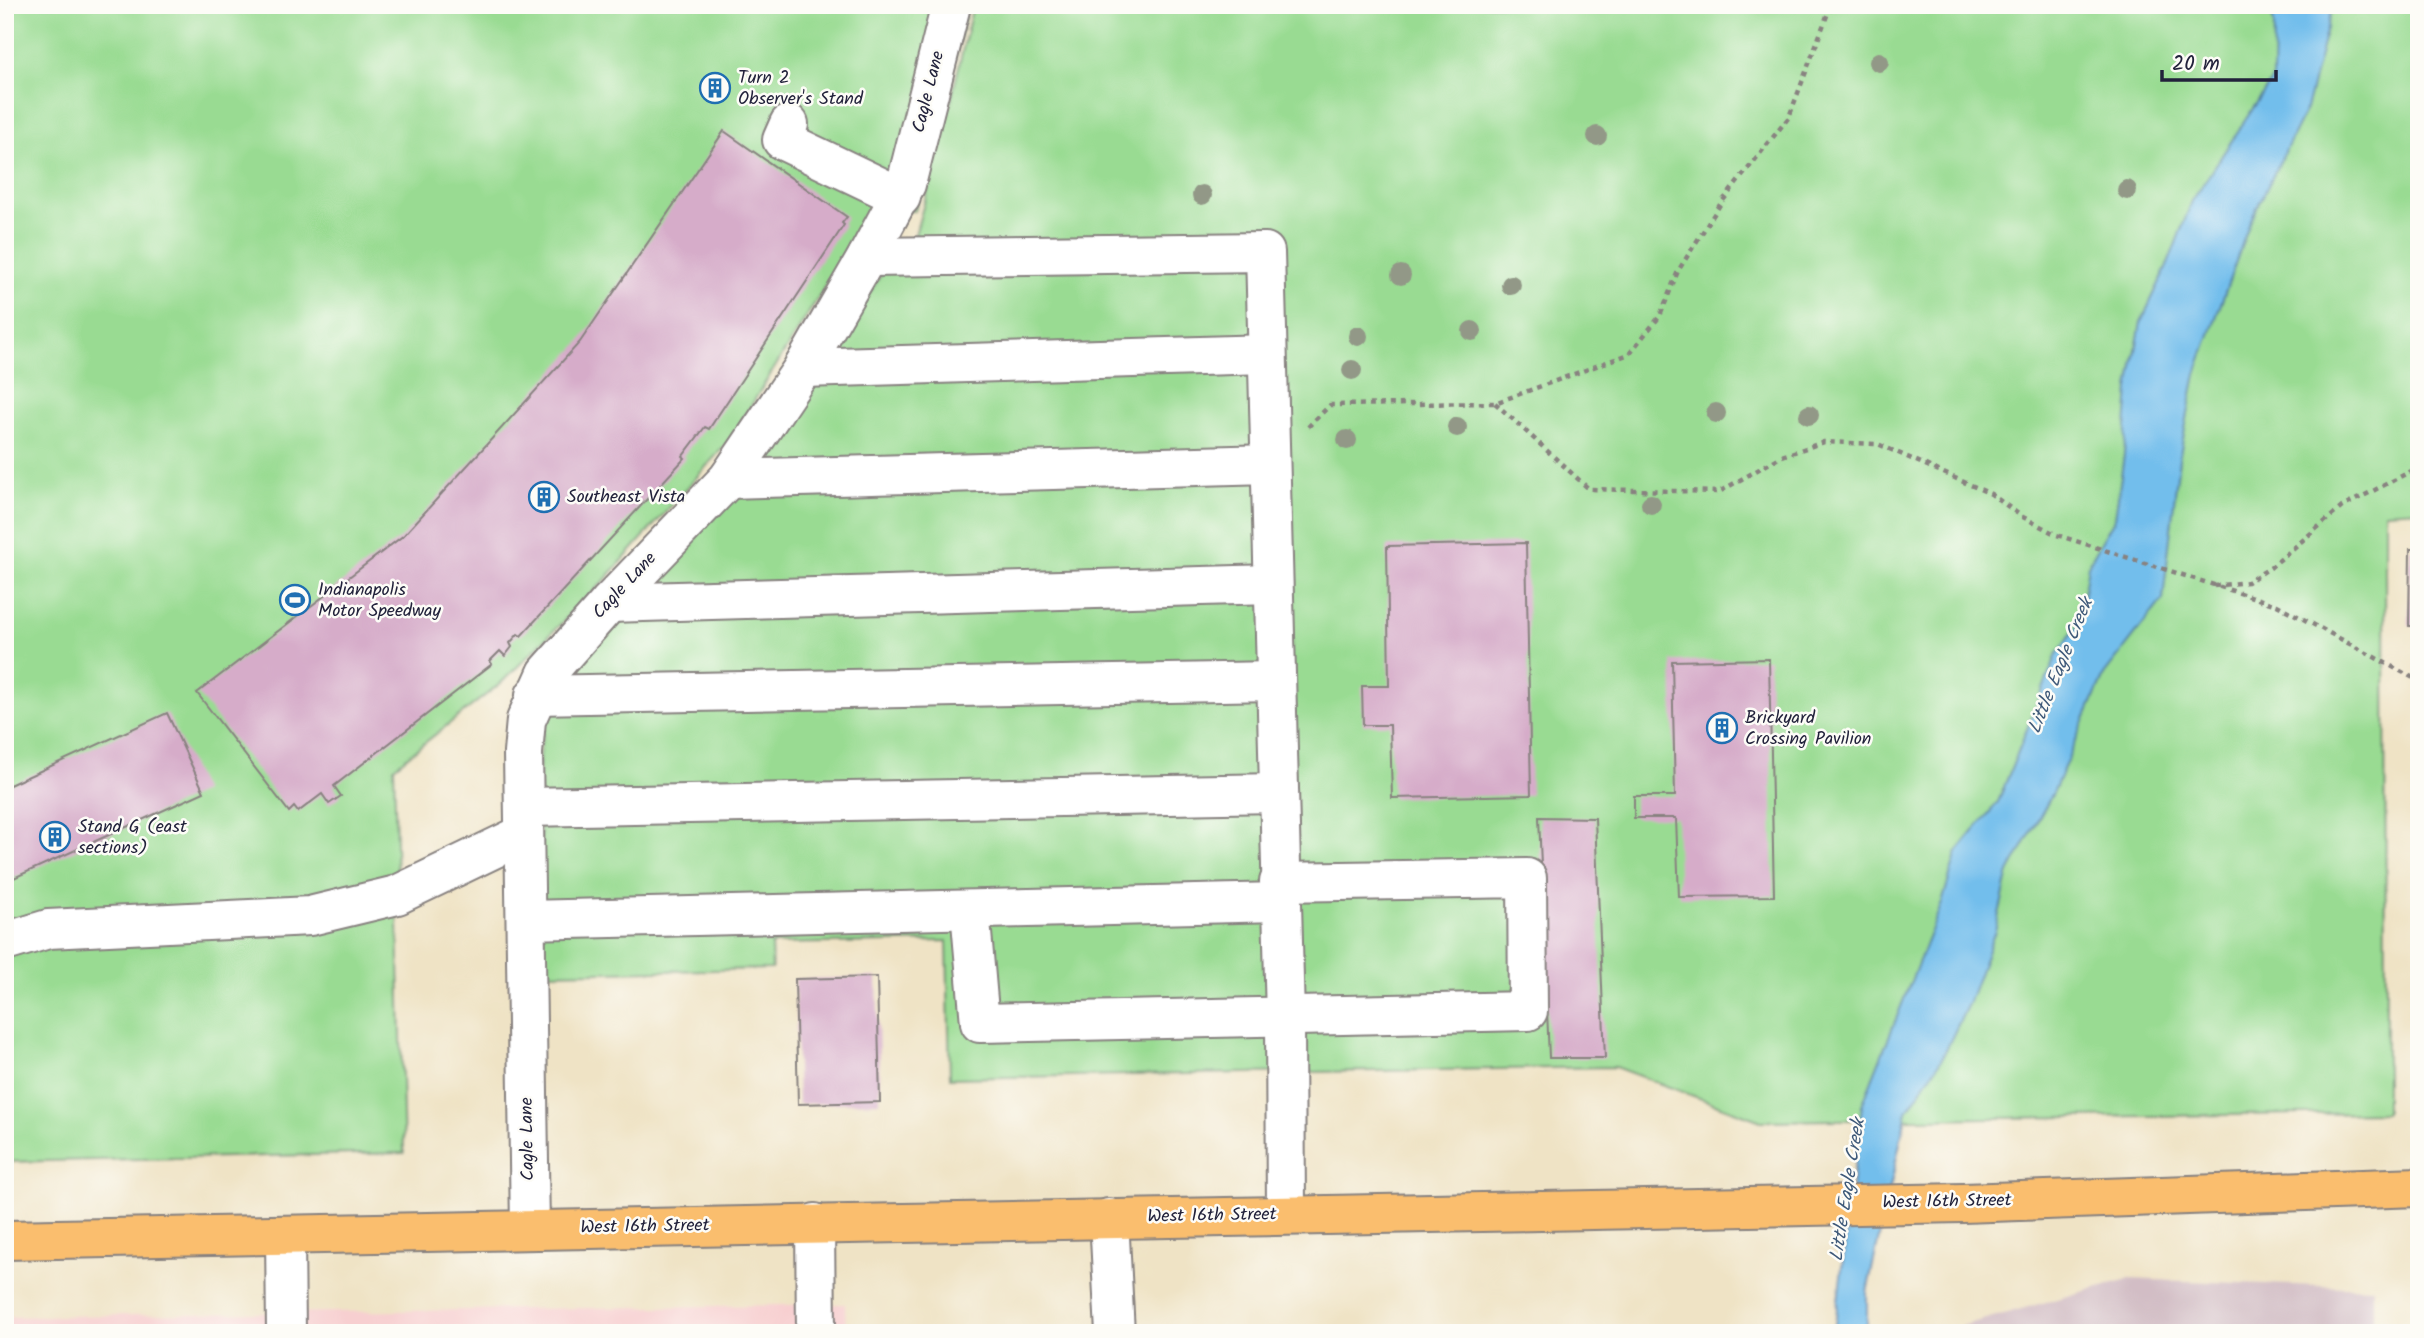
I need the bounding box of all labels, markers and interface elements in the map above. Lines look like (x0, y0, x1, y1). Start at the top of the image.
scale bar (2162, 38, 2275, 82)
street label: Cagle Lane (905, 48, 953, 136)
text: 20 m (2172, 48, 2220, 81)
place label: Turn 2 Observer's Stand (738, 64, 864, 114)
building icon: Turn 2 Observer's Stand (698, 71, 732, 105)
building icon: Southeast Vista (527, 480, 561, 514)
place label: Southeast Vista (567, 483, 685, 512)
street label: Cagle Lane (586, 546, 664, 626)
place label: Indianapolis Motor Speedway (318, 576, 442, 626)
sports icon: Indianapolis Motor Speedway (278, 583, 312, 617)
water label: Little Eagle Creek (2020, 591, 2103, 738)
place label: Brickyard Crossing Pavilion (1745, 704, 1871, 754)
building icon: Brickyard Crossing Pavilion (1705, 711, 1739, 745)
place label: Stand G (east sections) (78, 813, 188, 863)
building icon: Stand G (east sections) (38, 820, 72, 854)
street label: Cagle Lane (513, 1097, 543, 1181)
water label: Little Eagle Creek (1822, 1113, 1875, 1263)
street label: West 16th Street (1882, 1186, 2013, 1218)
street label: West 16th Street (1147, 1200, 1278, 1232)
street label: West 16th Street (580, 1211, 711, 1243)

